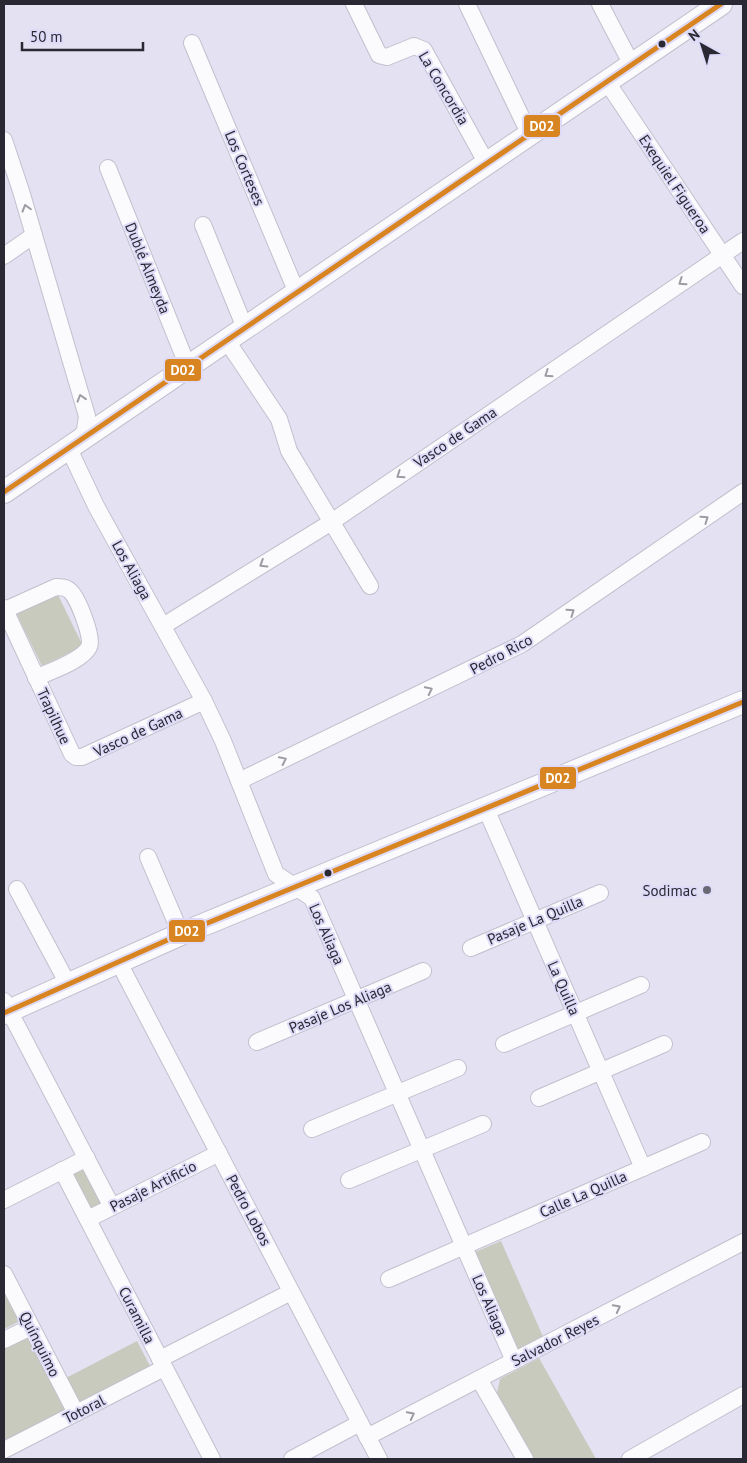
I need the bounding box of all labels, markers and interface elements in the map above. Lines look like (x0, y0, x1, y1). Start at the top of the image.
scale bar (22, 20, 144, 52)
north arrow (677, 20, 727, 70)
text: N (685, 25, 703, 45)
text: 50 m (30, 27, 63, 46)
unlabelled marker (657, 39, 667, 49)
street label: La Concordia (415, 48, 473, 128)
line badge: D02 (523, 114, 561, 138)
text: D02 (530, 117, 554, 135)
street label: Los Corteses (221, 128, 269, 208)
street label: Exequiel Figueroa (635, 131, 715, 237)
one-way arrow (22, 205, 32, 213)
street label: Dublé Almeyda (121, 220, 175, 316)
one-way arrow (679, 276, 688, 285)
line badge: D02 (164, 358, 202, 382)
text: D02 (171, 361, 195, 379)
one-way arrow (544, 368, 554, 377)
one-way arrow (77, 394, 87, 402)
street label: Vasco de Gama (409, 402, 500, 472)
one-way arrow (396, 469, 405, 479)
one-way arrow (699, 516, 709, 525)
street label: Los Aliaga (108, 537, 156, 603)
one-way arrow (260, 557, 269, 567)
one-way arrow (566, 609, 575, 618)
street label: Pedro Rico (466, 630, 536, 678)
street label: Trapilhue (33, 685, 75, 747)
one-way arrow (424, 686, 433, 696)
street label: Vasco de Gama (90, 703, 185, 761)
one-way arrow (278, 756, 287, 766)
line badge: D02 (539, 766, 577, 790)
text: D02 (546, 769, 570, 787)
unlabelled marker (323, 868, 333, 878)
place label: Sodimac (643, 881, 697, 900)
marker: Sodimac (701, 884, 713, 896)
street label: Pasaje La Quilla (484, 891, 586, 949)
street label: Los Aliaga (305, 901, 349, 967)
line badge: D02 (168, 919, 206, 943)
text: D02 (175, 922, 199, 940)
street label: La Quilla (544, 958, 584, 1018)
street label: Pasaje Los Aliaga (286, 977, 394, 1037)
street label: Pasaje Artificio (107, 1156, 199, 1216)
street label: Calle La Quilla (536, 1166, 630, 1222)
street label: Pedro Lobos (222, 1171, 276, 1249)
street label: Los Aliaga (468, 1272, 512, 1338)
street label: Curamilla (115, 1283, 159, 1347)
one-way arrow (612, 1304, 621, 1314)
street label: Quínquimo (15, 1308, 65, 1380)
street label: Salvador Reyes (508, 1310, 602, 1370)
street label: Totoral (60, 1390, 109, 1428)
one-way arrow (406, 1411, 415, 1421)

